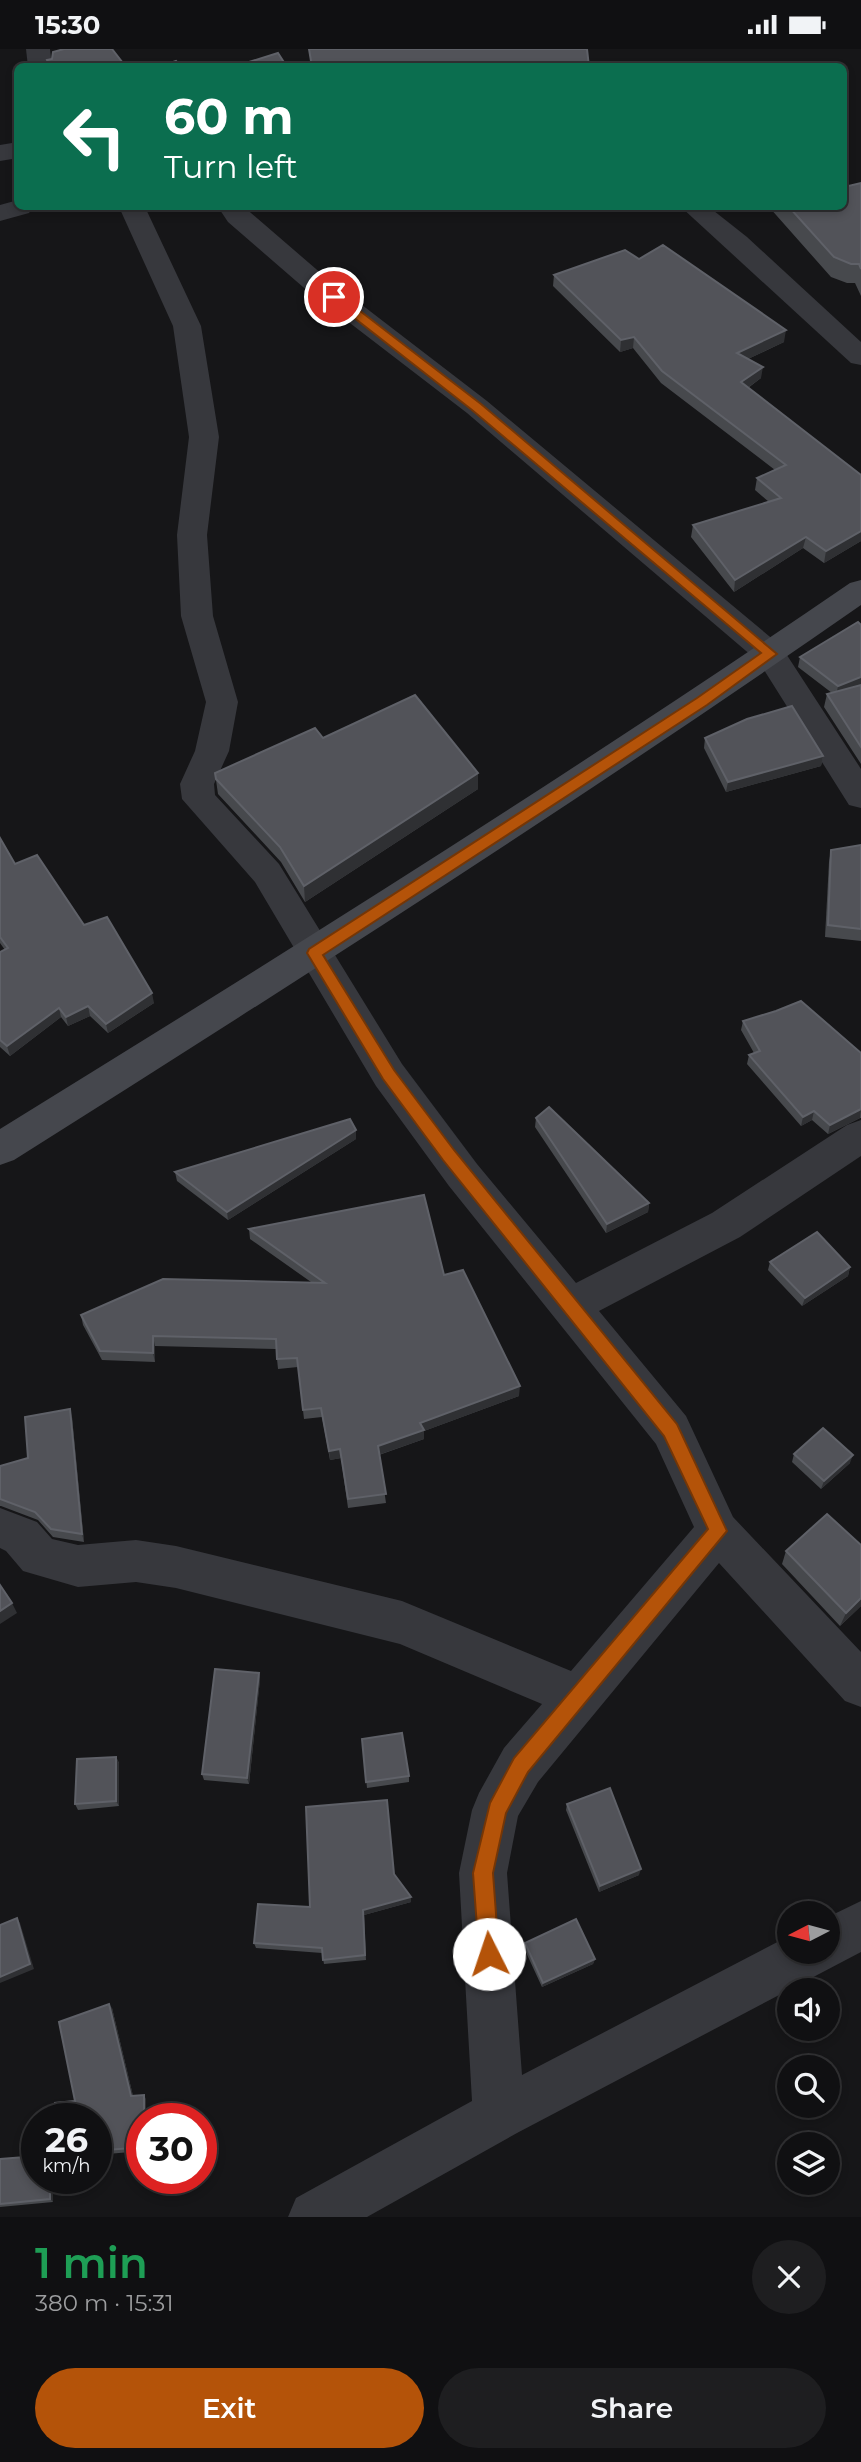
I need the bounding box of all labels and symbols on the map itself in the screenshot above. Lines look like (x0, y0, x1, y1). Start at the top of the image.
pin (304, 267, 364, 327)
north arrow (777, 1901, 840, 1963)
position arrow (452, 1917, 526, 1991)
speed limit sign: 30 (126, 2103, 217, 2194)

